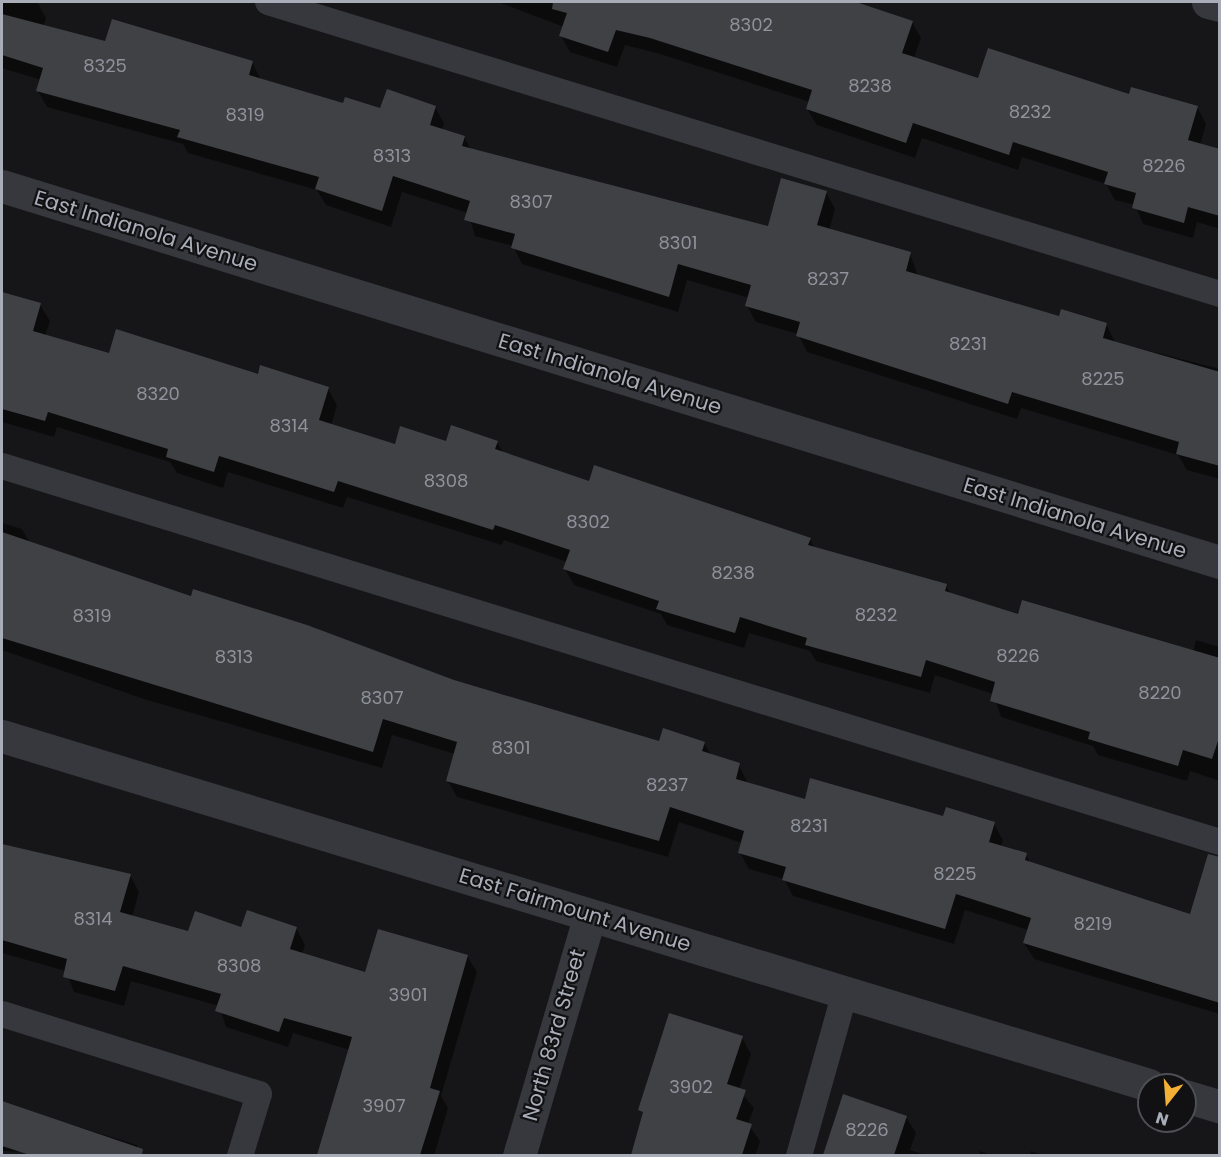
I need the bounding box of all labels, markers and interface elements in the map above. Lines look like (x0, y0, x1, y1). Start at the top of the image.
house number: 8302 (729, 14, 773, 36)
house number: 8325 (83, 55, 127, 77)
house number: 8238 (848, 75, 892, 97)
house number: 8232 (1009, 101, 1051, 123)
house number: 8319 (225, 104, 265, 126)
house number: 8313 (373, 145, 411, 167)
house number: 8226 (1142, 155, 1186, 177)
street label: East Indianola Avenue (31, 185, 261, 277)
house number: 8307 (509, 191, 553, 213)
house number: 8301 (658, 232, 698, 254)
house number: 8237 (807, 268, 849, 290)
street label: East Indianola Avenue (495, 328, 725, 420)
house number: 8231 (949, 333, 987, 355)
house number: 8225 (1081, 368, 1125, 390)
house number: 8320 (136, 383, 180, 405)
house number: 8314 (269, 415, 309, 437)
house number: 8308 (424, 470, 468, 492)
street label: East Indianola Avenue (960, 472, 1190, 564)
house number: 8302 (566, 511, 610, 533)
house number: 8238 (711, 562, 755, 584)
house number: 8232 (855, 604, 897, 626)
house number: 8319 (72, 605, 112, 627)
house number: 8226 (996, 645, 1040, 667)
house number: 8313 (215, 646, 253, 668)
house number: 8220 (1138, 682, 1182, 704)
house number: 8307 (360, 687, 404, 709)
house number: 8301 (491, 737, 531, 759)
house number: 8237 (646, 774, 688, 796)
house number: 8231 (790, 815, 828, 837)
street label: East Fairmount Avenue (456, 863, 694, 957)
house number: 8225 (933, 863, 977, 885)
house number: 8314 (73, 908, 113, 930)
house number: 8219 (1074, 913, 1112, 935)
street label: North 83rd Street (517, 946, 591, 1124)
house number: 8308 (217, 955, 261, 977)
house number: 3901 (388, 984, 428, 1006)
north arrow (1137, 1073, 1197, 1133)
house number: 3902 (669, 1076, 713, 1098)
house number: 3907 (362, 1095, 406, 1117)
text: N (1153, 1106, 1171, 1132)
house number: 8226 (845, 1119, 889, 1141)

